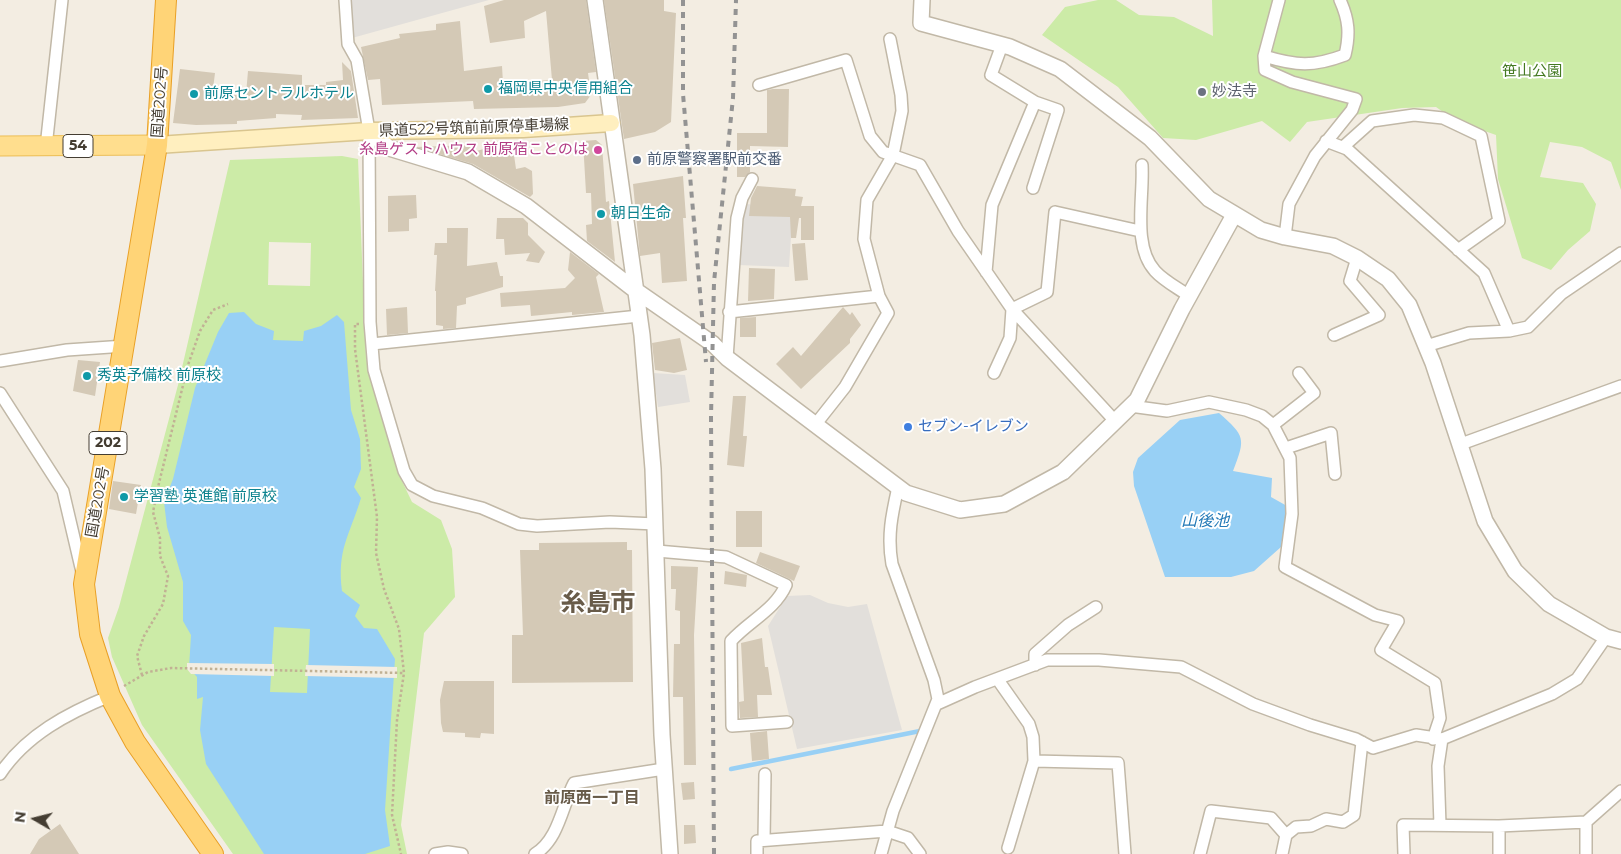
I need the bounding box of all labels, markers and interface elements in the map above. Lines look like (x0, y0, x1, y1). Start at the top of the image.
park label: 笹山公園 (1502, 63, 1562, 81)
street label: 国道202号 (149, 65, 171, 139)
place label: 福岡県中央信用組合 (498, 80, 633, 98)
marker: 福岡県中央信用組合 (482, 83, 494, 95)
place label: 妙法寺 (1212, 83, 1257, 101)
place label: 前原セントラルホテル (204, 85, 354, 103)
marker: 妙法寺 (1196, 86, 1208, 98)
marker: 前原セントラルホテル (188, 88, 200, 100)
street label: 県道522号筑前前原停車場線 (379, 116, 569, 140)
road number: 54 (63, 134, 93, 158)
place label: 糸島ゲストハウス 前原宿ことのは (359, 141, 588, 159)
marker: 糸島ゲストハウス 前原宿ことのは (592, 144, 604, 156)
place label: 前原警察署駅前交番 (647, 151, 782, 169)
marker: 前原警察署駅前交番 (631, 154, 643, 166)
place label: 朝日生命 (611, 205, 671, 223)
marker: 朝日生命 (595, 208, 607, 220)
place label: 秀英予備校 前原校 (97, 367, 221, 385)
marker: 秀英予備校 前原校 (81, 370, 93, 382)
place label: セブン-イレブン (918, 418, 1029, 436)
marker: セブン-イレブン (902, 421, 914, 433)
road number: 202 (89, 432, 127, 454)
street label: 国道202号 (83, 465, 113, 539)
place label: 学習塾 英進館 前原校 (134, 488, 277, 506)
marker: 学習塾 英進館 前原校 (118, 491, 130, 503)
water label: 山後池 (1181, 511, 1229, 531)
district label: 糸島市 (561, 589, 635, 619)
district label: 前原西一丁目 (544, 788, 640, 808)
north arrow (10, 794, 60, 844)
text: N (10, 810, 30, 824)

